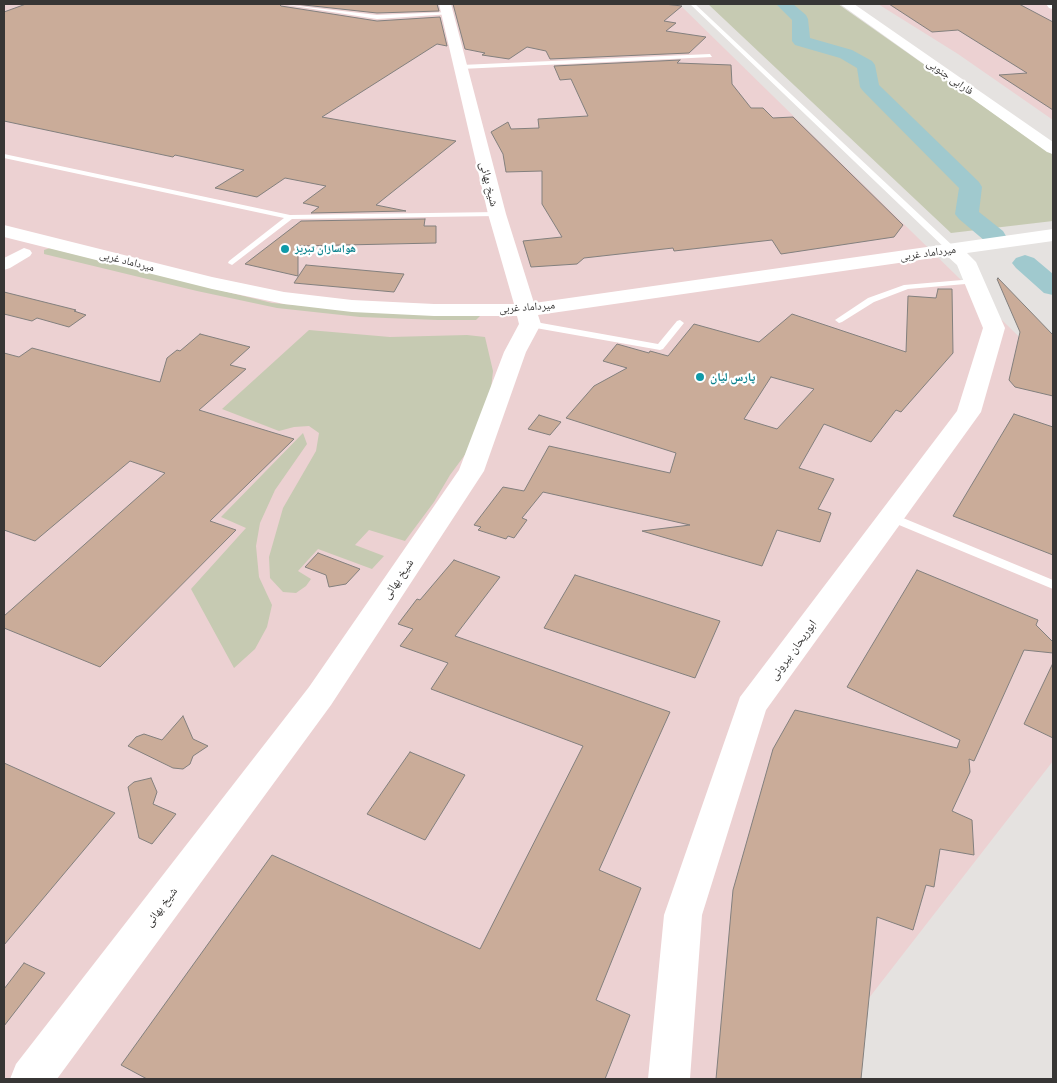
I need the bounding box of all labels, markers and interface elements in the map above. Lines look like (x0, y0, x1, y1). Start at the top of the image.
street label: فارابی جنوبی (924, 56, 976, 98)
street label: شیخ بهائی (476, 160, 502, 208)
place label: هواسازان تبریز (295, 242, 356, 256)
marker: هواسازان تبریز (279, 243, 291, 255)
street label: میرداماد غربی (899, 243, 957, 263)
street label: میرداماد غربی (98, 248, 156, 274)
street label: میرداماد غربی (498, 298, 556, 316)
place label: پارس لیان (710, 370, 755, 384)
marker: پارس لیان (694, 371, 706, 383)
street label: شیخ بهائی (379, 556, 417, 602)
street label: ابوریحان بیرونی (766, 617, 820, 683)
street label: شیخ بهائی (142, 884, 180, 930)

